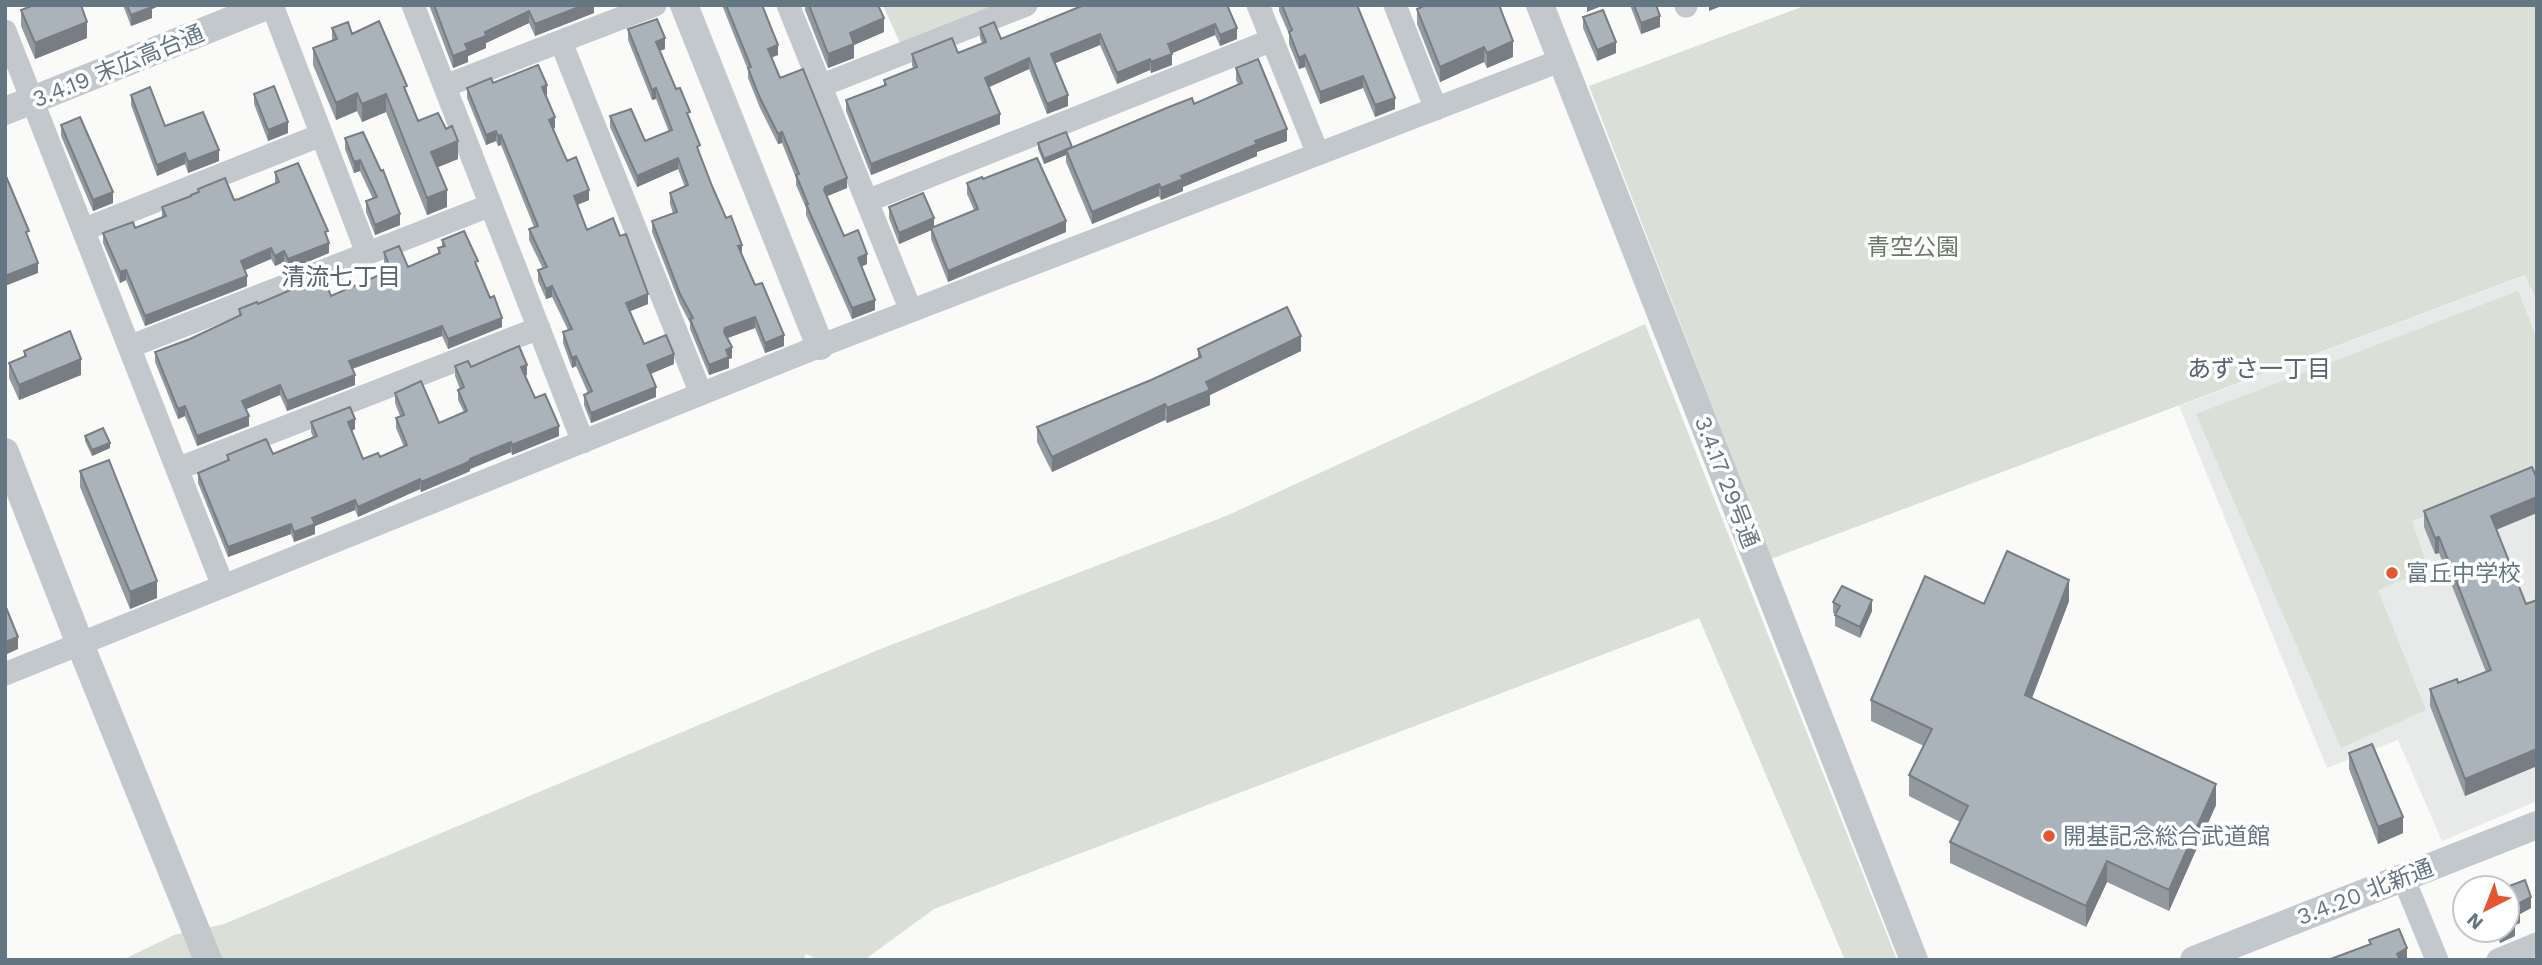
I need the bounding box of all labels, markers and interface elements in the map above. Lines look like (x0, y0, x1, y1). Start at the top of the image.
street label: 3.4.19 末広高台通 (29, 20, 208, 113)
park label: 青空公園 (1867, 234, 1959, 261)
district label: 清流七丁目 (281, 263, 401, 291)
district label: あずさ一丁目 (2187, 355, 2331, 383)
street label: 3.4.17 29号通 (1689, 412, 1764, 552)
place label: 富丘中学校 (2406, 560, 2521, 587)
marker: 富丘中学校 (2384, 565, 2400, 581)
place label: 開基記念総合武道館 (2063, 823, 2270, 850)
marker: 開基記念総合武道館 (2041, 828, 2057, 844)
street label: 3.4.20 北新通 (2293, 854, 2437, 931)
north arrow (2451, 874, 2521, 944)
text: N (2462, 908, 2488, 935)

